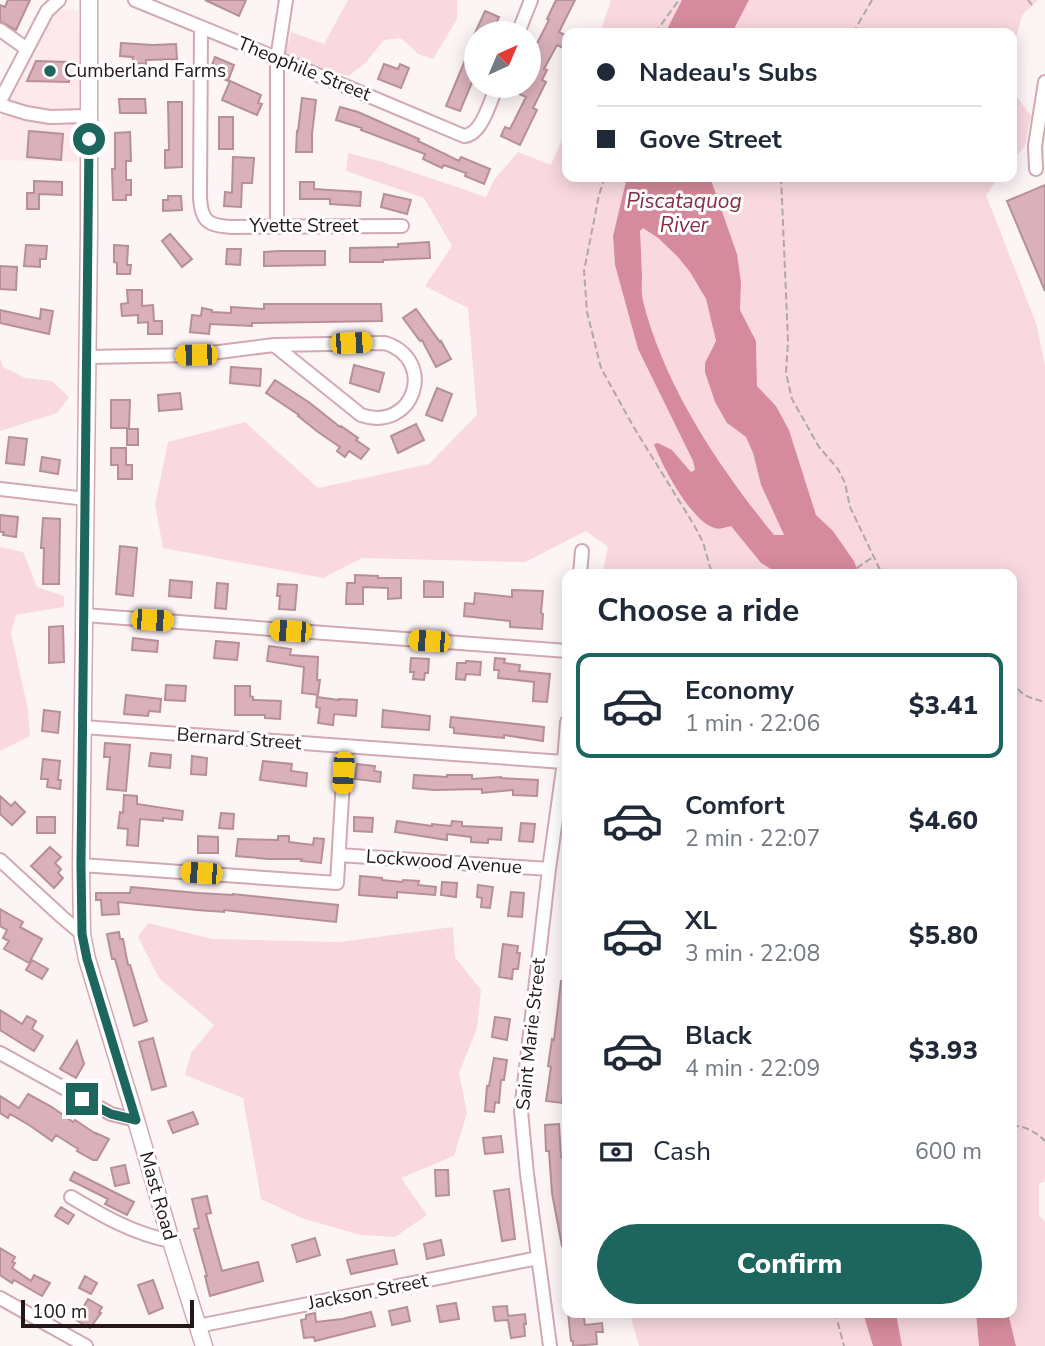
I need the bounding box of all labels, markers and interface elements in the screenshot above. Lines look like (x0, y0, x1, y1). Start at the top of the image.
north arrow (464, 21, 541, 98)
map controls (464, 21, 541, 98)
street label: Theophile Street (234, 30, 375, 108)
text: Nadeau's Subs (639, 55, 817, 90)
place label: Cumberland Farms (64, 58, 226, 84)
marker: Cumberland Farms (42, 63, 58, 79)
text: Gove Street (639, 122, 782, 157)
route start (73, 123, 105, 155)
water label: Piscataquog River (626, 187, 742, 239)
street label: Yvette Street (248, 213, 359, 239)
car (330, 332, 373, 354)
car (175, 344, 218, 366)
text: Choose a ride (597, 589, 799, 632)
car (131, 608, 174, 632)
car (269, 619, 312, 643)
car (408, 629, 451, 653)
text: Economy (685, 673, 794, 708)
icon: car (601, 674, 664, 737)
text: $3.41 (909, 688, 978, 723)
text: 1 min · 22:06 (685, 708, 820, 739)
street label: Bernard Street (176, 722, 303, 756)
car (332, 751, 355, 795)
text: Comfort (685, 788, 785, 823)
icon: car (601, 789, 664, 852)
text: $4.60 (909, 803, 978, 838)
text: 2 min · 22:07 (685, 823, 820, 854)
street label: Lockwood Avenue (365, 844, 523, 880)
car (180, 861, 223, 885)
text: XL (685, 903, 717, 938)
icon: car (601, 904, 664, 967)
text: $5.80 (909, 918, 978, 953)
text: 3 min · 22:08 (685, 938, 820, 969)
street label: Saint Marie Street (510, 956, 552, 1111)
text: Black (685, 1018, 752, 1053)
icon: car (601, 1019, 664, 1082)
text: $3.93 (909, 1033, 978, 1068)
text: 4 min · 22:09 (685, 1053, 820, 1084)
route end (66, 1083, 98, 1115)
icon: cash (597, 1133, 635, 1171)
text: Cash (653, 1134, 711, 1169)
text: 600 m (915, 1136, 982, 1167)
street label: Mast Road (133, 1149, 183, 1243)
button: Confirm (597, 1224, 982, 1304)
street label: Jackson Street (305, 1268, 430, 1317)
scale bar (21, 1297, 194, 1329)
text: 100 m (32, 1299, 87, 1325)

